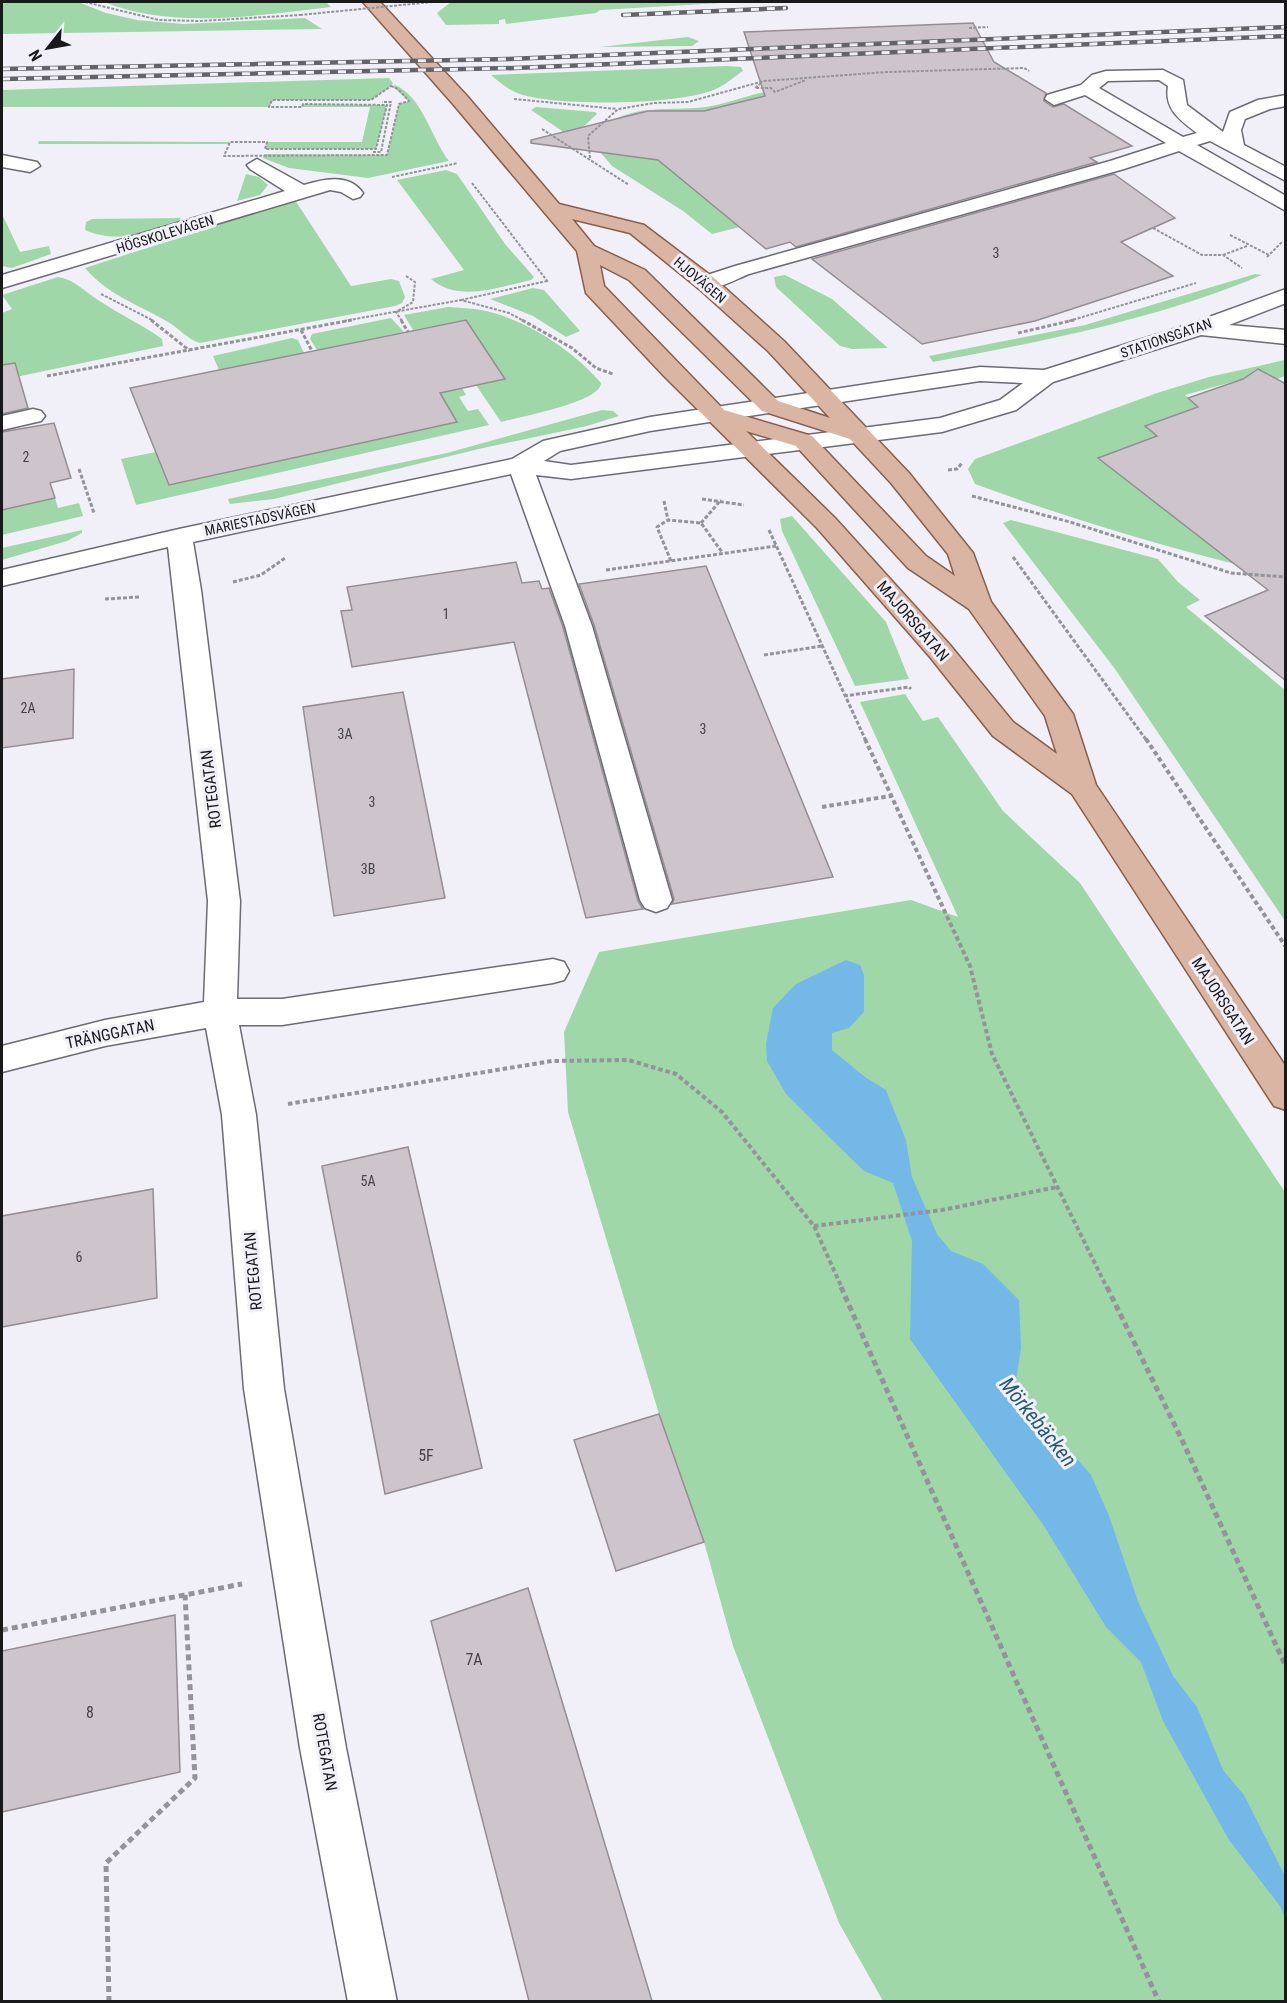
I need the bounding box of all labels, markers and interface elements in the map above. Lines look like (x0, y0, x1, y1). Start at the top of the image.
north arrow (18, 18, 78, 78)
text: N (25, 46, 46, 65)
street label: HÖGSKOLEVÄGEN (114, 212, 216, 256)
house number: 3 (993, 245, 999, 261)
street label: HJOVÄGEN (671, 254, 729, 306)
street label: STATIONSGATAN (1118, 315, 1214, 361)
house number: 2 (23, 449, 30, 465)
street label: MARIESTADSVÄGEN (203, 499, 317, 539)
street label: MAJORSGATAN (873, 577, 953, 665)
house number: 1 (443, 606, 449, 622)
house number: 2A (21, 700, 35, 716)
house number: 3 (700, 721, 706, 737)
house number: 3A (338, 726, 352, 742)
street label: ROTEGATAN (197, 749, 225, 829)
house number: 3 (369, 794, 375, 810)
house number: 3B (361, 861, 375, 877)
street label: MAJORSGATAN (1188, 954, 1258, 1048)
street label: TRÄNGGATAN (64, 1015, 156, 1053)
house number: 5A (361, 1173, 375, 1189)
street label: ROTEGATAN (240, 1231, 266, 1311)
house number: 6 (76, 1249, 83, 1265)
water label: Mörkebäcken (995, 1373, 1081, 1471)
house number: 5F (418, 1446, 434, 1465)
house number: 7A (465, 1650, 483, 1669)
house number: 8 (86, 1703, 94, 1722)
street label: ROTEGATAN (309, 1712, 341, 1792)

